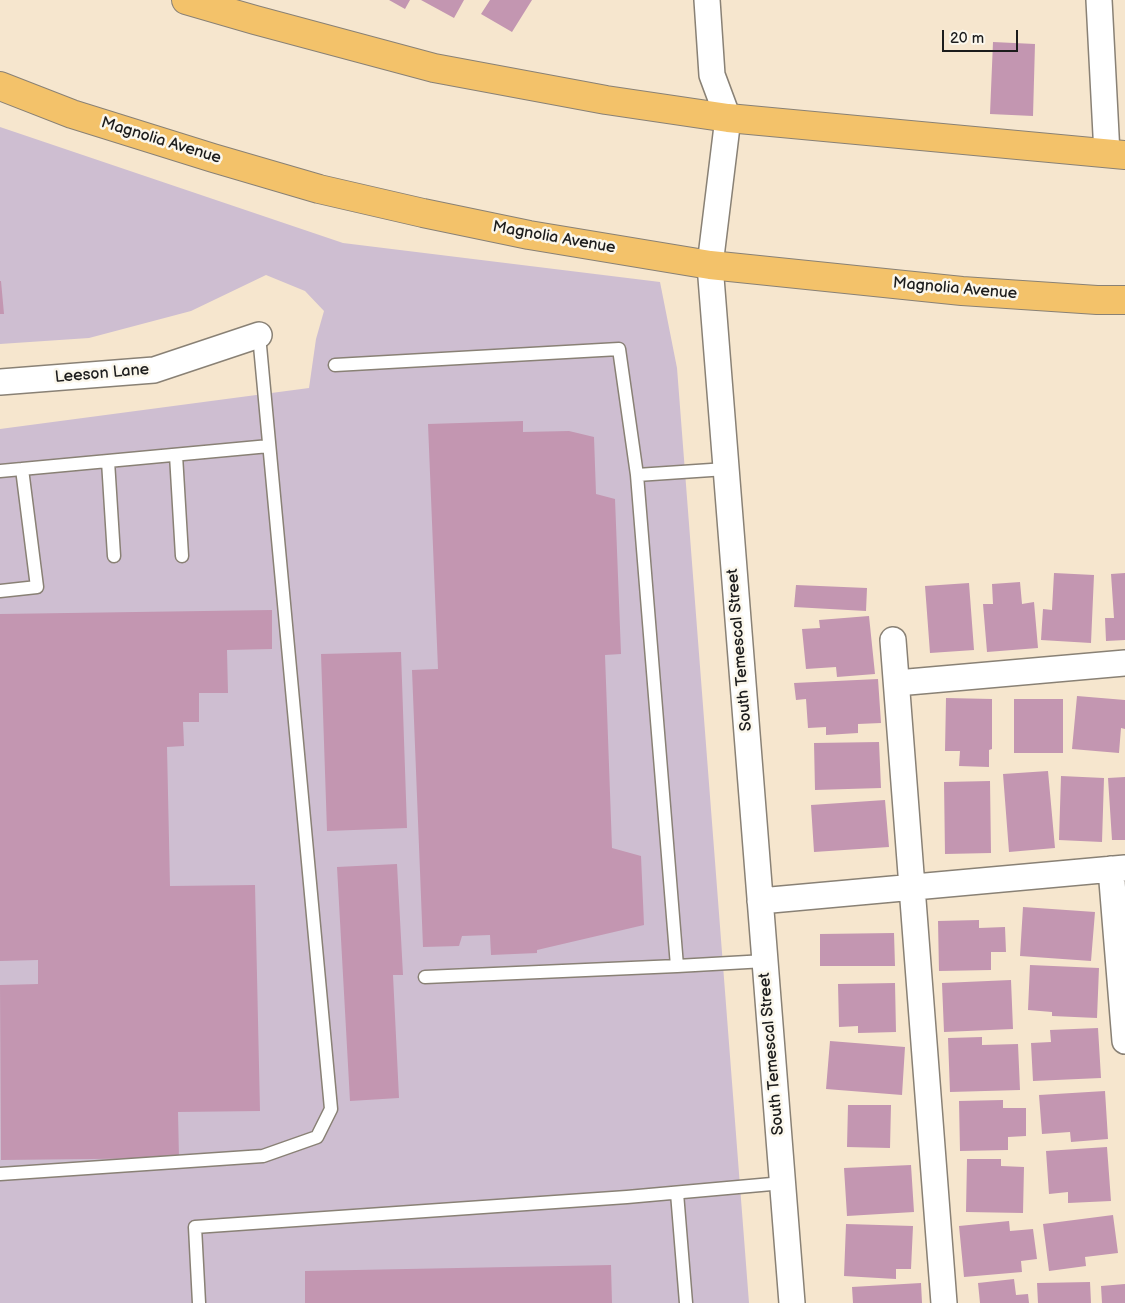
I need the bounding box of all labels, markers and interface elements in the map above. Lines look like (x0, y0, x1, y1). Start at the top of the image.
scale bar (945, 20, 1021, 52)
text: 20 m (950, 29, 984, 48)
street label: Magnolia Avenue (99, 114, 223, 168)
street label: Magnolia Avenue (491, 218, 617, 258)
street label: Magnolia Avenue (892, 274, 1018, 304)
street label: Leeson Lane (54, 360, 150, 388)
street label: South Temescal Street (723, 568, 757, 732)
street label: South Temescal Street (755, 972, 789, 1136)

